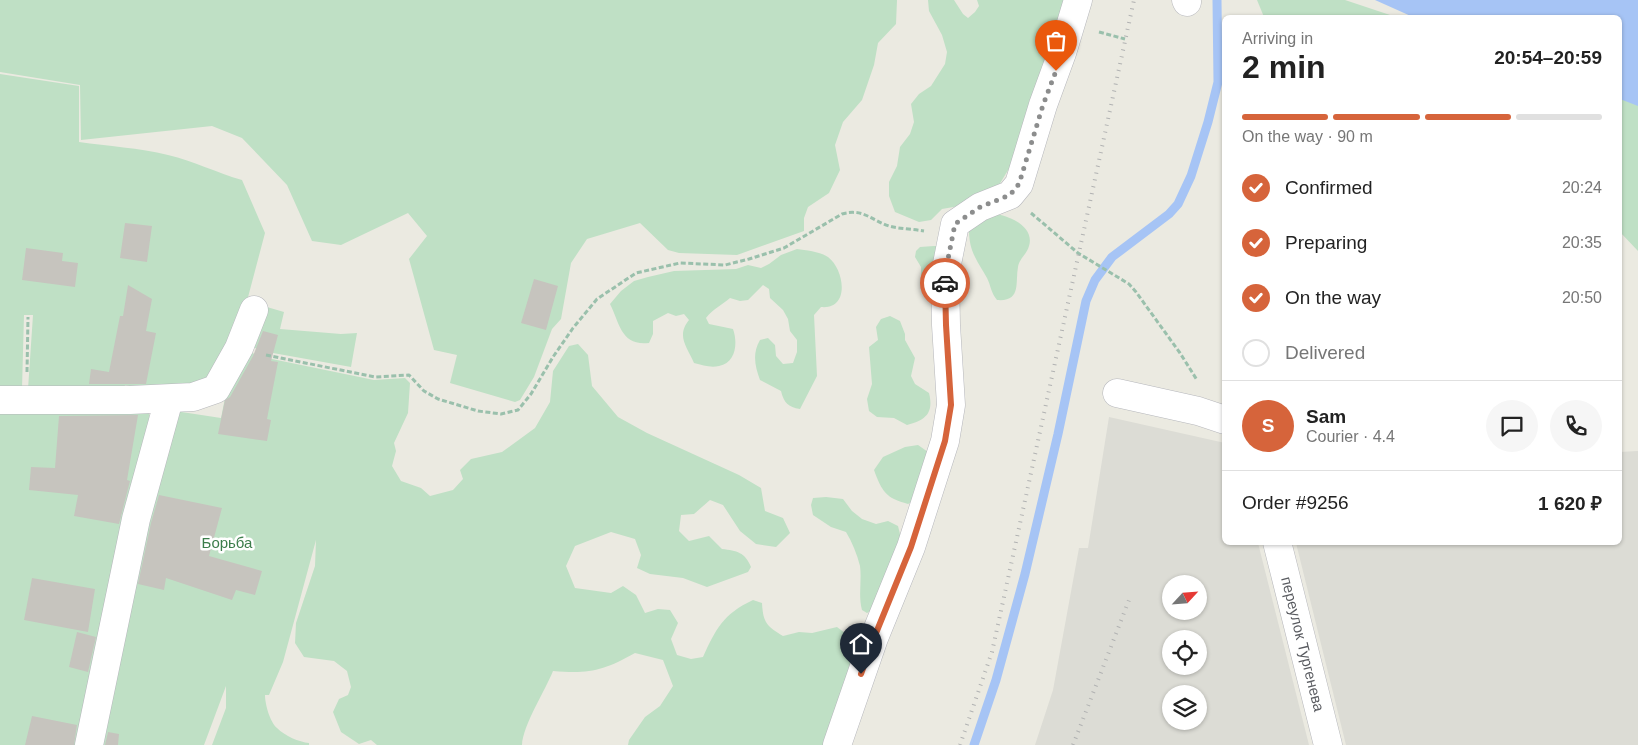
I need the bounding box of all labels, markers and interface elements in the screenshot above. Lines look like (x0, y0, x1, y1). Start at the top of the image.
pin (1035, 20, 1077, 71)
icon: bag (1042, 27, 1070, 55)
text: Arriving in (1242, 30, 1313, 47)
text: 20:54–20:59 (1494, 47, 1602, 68)
text: 2 min (1242, 49, 1326, 85)
text: On the way · 90 m (1242, 128, 1373, 145)
icon: check (1242, 174, 1270, 202)
text: Confirmed (1285, 177, 1373, 198)
text: 20:24 (1562, 179, 1602, 196)
icon: check (1242, 229, 1270, 257)
text: Preparing (1285, 232, 1367, 253)
text: 20:35 (1562, 234, 1602, 251)
courier (920, 258, 970, 308)
icon: car (931, 269, 959, 297)
icon: check (1242, 284, 1270, 312)
text: On the way (1285, 287, 1381, 308)
text: 20:50 (1562, 289, 1602, 306)
text: Delivered (1285, 342, 1365, 363)
button: chat (1486, 400, 1538, 452)
button: phone (1550, 400, 1602, 452)
text: Sam (1306, 406, 1346, 427)
text: S (1262, 415, 1274, 436)
text: Courier · 4.4 (1306, 428, 1395, 445)
text: Order #9256 (1242, 492, 1349, 513)
text: 1 620 ₽ (1538, 493, 1602, 514)
park label: Борьба (202, 534, 253, 551)
north arrow (1162, 575, 1208, 620)
map controls (1162, 575, 1207, 730)
street label: переулок Тургенева (1278, 575, 1328, 714)
pin (840, 623, 882, 674)
icon: home (847, 630, 875, 658)
button: locate (1162, 630, 1207, 675)
button: layers (1162, 685, 1207, 730)

